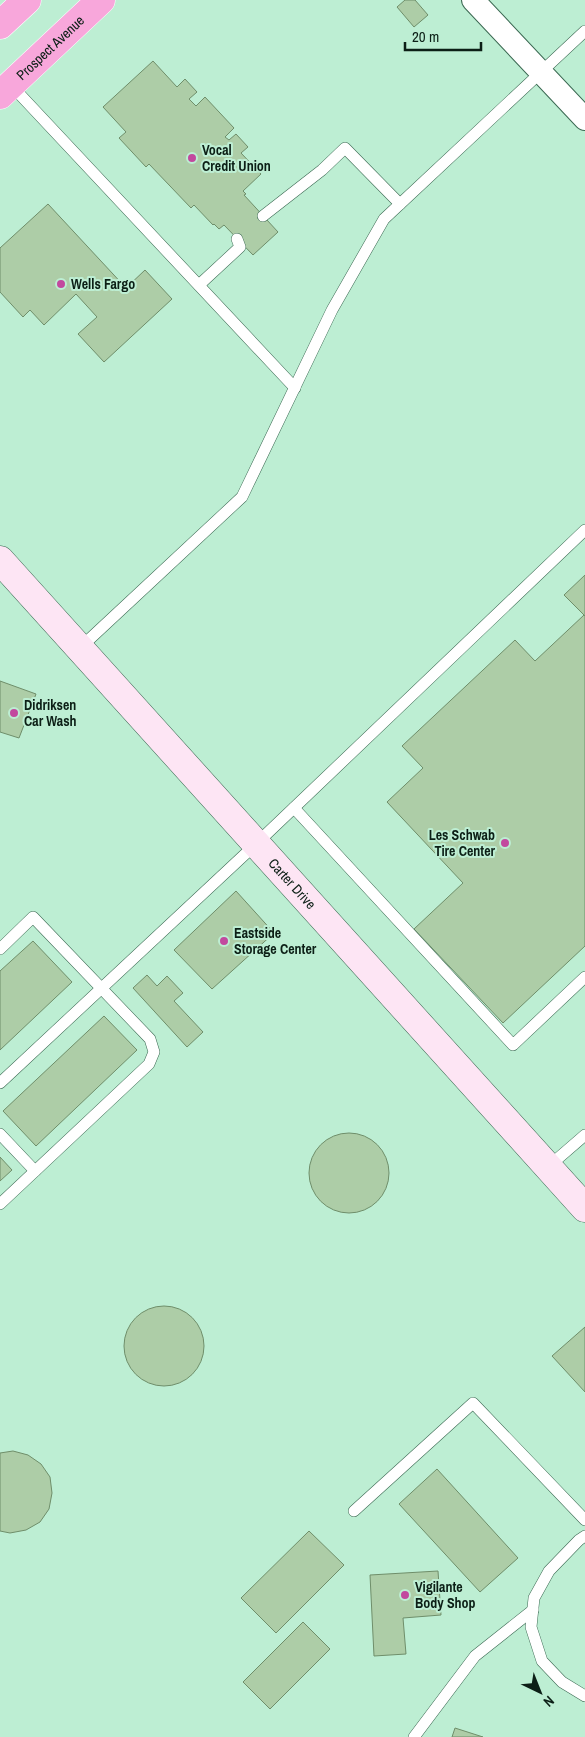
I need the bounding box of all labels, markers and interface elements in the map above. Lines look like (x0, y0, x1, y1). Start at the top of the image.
street label: Prospect Avenue (13, 11, 88, 84)
scale bar (405, 20, 481, 52)
text: 20 m (412, 26, 439, 47)
place label: Vocal Credit Union (202, 141, 271, 175)
marker: Vocal Credit Union (186, 152, 198, 164)
place label: Wells Fargo (71, 275, 135, 293)
marker: Wells Fargo (55, 278, 67, 290)
place label: Didriksen Car Wash (24, 696, 77, 730)
marker: Didriksen Car Wash (8, 707, 20, 719)
place label: Les Schwab Tire Center (429, 826, 496, 860)
marker: Les Schwab Tire Center (499, 837, 511, 849)
street label: Carter Drive (265, 854, 320, 913)
place label: Eastside Storage Center (234, 924, 317, 958)
marker: Eastside Storage Center (218, 935, 230, 947)
place label: Vigilante Body Shop (415, 1578, 476, 1612)
marker: Vigilante Body Shop (399, 1589, 411, 1601)
north arrow (515, 1667, 565, 1717)
text: N (540, 1692, 558, 1711)

